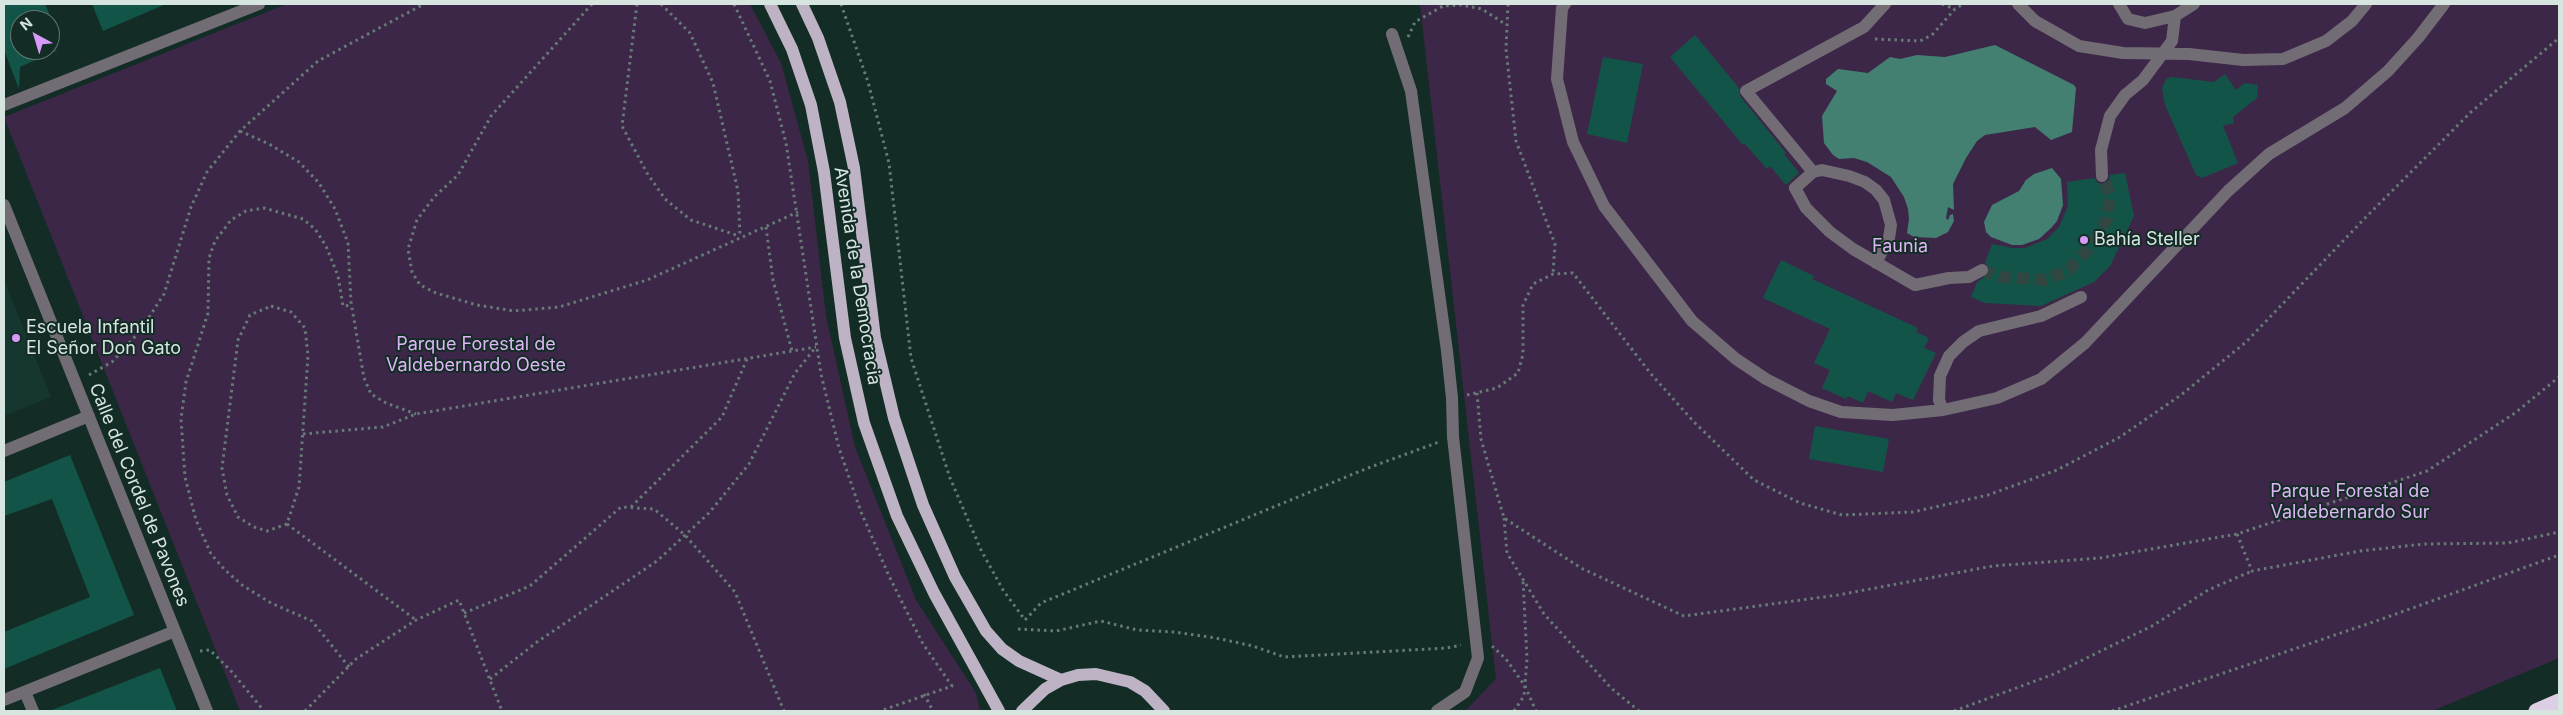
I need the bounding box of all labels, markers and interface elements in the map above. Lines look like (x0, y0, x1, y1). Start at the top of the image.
north arrow (10, 10, 60, 60)
text: N (16, 14, 35, 34)
street label: Avenida de la Democracia (829, 165, 885, 387)
place label: Bahía Steller (2094, 229, 2200, 251)
marker: Bahía Steller (2078, 234, 2090, 246)
park label: Faunia (1872, 236, 1928, 258)
place label: Escuela Infantil El Señor Don Gato (26, 317, 181, 359)
marker: Escuela Infantil El Señor Don Gato (10, 332, 22, 344)
park label: Parque Forestal de Valdebernardo Oeste (386, 334, 566, 376)
street label: Calle del Cordel de Pavones (84, 380, 194, 610)
park label: Parque Forestal de Valdebernardo Sur (2270, 481, 2430, 524)

